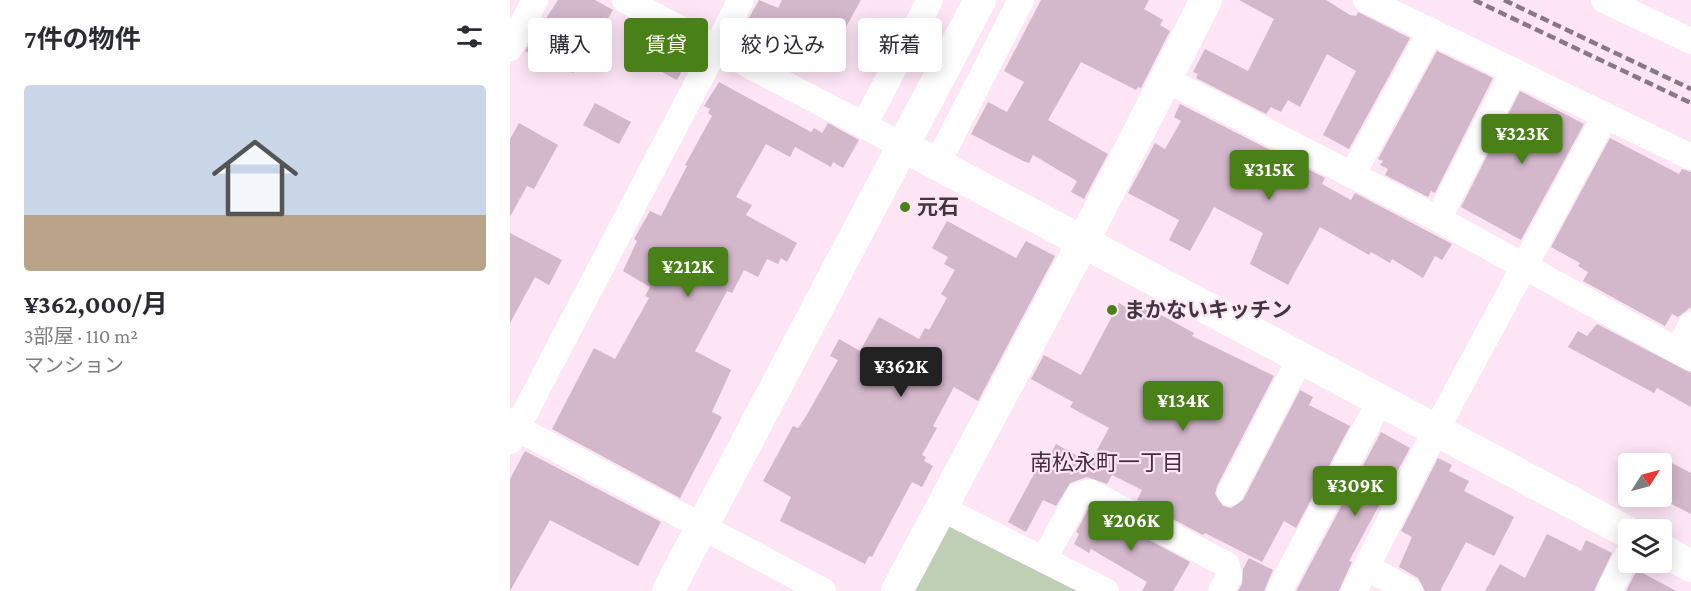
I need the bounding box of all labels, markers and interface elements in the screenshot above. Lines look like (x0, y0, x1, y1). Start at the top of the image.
chip: 購入 (528, 18, 612, 72)
chip: 賃貸 (624, 18, 708, 72)
chip: 絞り込み (720, 18, 846, 72)
chip: 新着 (858, 18, 942, 72)
icon: filters (453, 20, 486, 53)
text: 7件の物件 (24, 25, 141, 54)
pin: ¥323K (1480, 114, 1564, 165)
text: ¥323K (1495, 122, 1549, 144)
icon: home (201, 124, 309, 232)
pin: ¥315K (1227, 150, 1311, 201)
text: ¥315K (1244, 158, 1294, 180)
place label: 元石 (917, 195, 959, 219)
marker: 元石 (898, 200, 912, 214)
pin: ¥212K (646, 247, 730, 298)
text: ¥212K (662, 255, 714, 277)
text: ¥362,000/月 (24, 290, 168, 319)
place label: まかないキッチン (1124, 298, 1292, 322)
marker: まかないキッチン (1105, 303, 1119, 317)
text: 3部屋 · 110 m² (24, 325, 138, 347)
pin: ¥362K (859, 347, 943, 398)
text: マンション (24, 354, 124, 376)
text: ¥362K (874, 355, 928, 377)
pin: ¥134K (1141, 381, 1225, 432)
text: ¥134K (1157, 389, 1209, 411)
district label: 南松永町一丁目 (1030, 450, 1184, 475)
north arrow (1618, 453, 1672, 507)
map controls (1618, 453, 1672, 573)
pin: ¥309K (1313, 466, 1397, 517)
text: ¥309K (1327, 474, 1383, 496)
pin: ¥206K (1089, 501, 1173, 552)
text: ¥206K (1102, 509, 1160, 531)
button: layers (1618, 519, 1672, 573)

